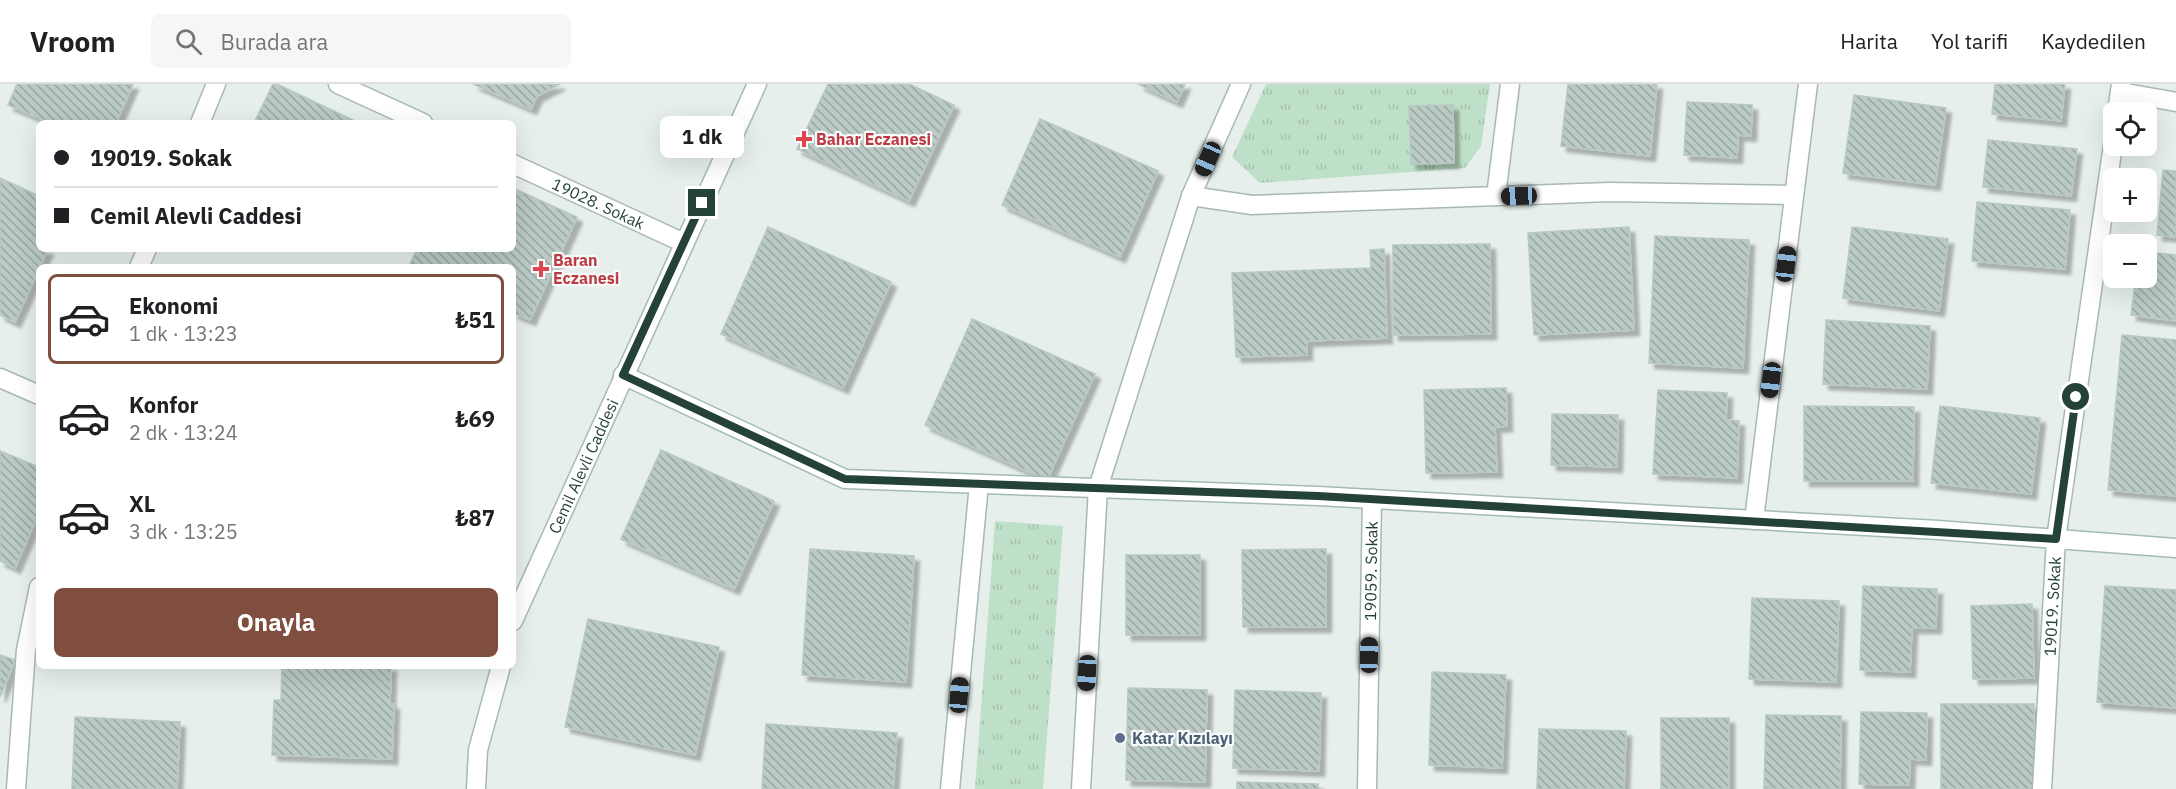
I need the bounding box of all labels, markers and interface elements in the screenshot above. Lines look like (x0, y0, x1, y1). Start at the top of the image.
search box (151, 14, 571, 68)
text: Vroom (30, 23, 115, 60)
icon: search (172, 25, 205, 58)
text: Burada ara (220, 27, 328, 56)
text: Harita (1840, 27, 1898, 55)
text: Yol tarifi (1931, 27, 2008, 55)
text: Kaydedilen (2041, 27, 2146, 55)
map controls (2103, 102, 2157, 288)
button: locate (2103, 102, 2157, 156)
callout: 1 dk (660, 116, 744, 158)
text: 1 dk (682, 123, 722, 150)
place label: Bahar Eczanesi (816, 129, 931, 149)
marker: Bahar Eczanesi (797, 132, 811, 146)
car (1192, 139, 1224, 179)
text: 19019. Sokak (90, 143, 232, 172)
button: + (2103, 168, 2157, 222)
street label: 19028. Sokak (549, 173, 648, 234)
car (1501, 186, 1537, 206)
route end (688, 189, 715, 216)
text: Cemil Alevli Caddesi (90, 201, 302, 230)
button: − (2103, 234, 2157, 288)
car (1775, 245, 1797, 283)
place label: Baran Eczanesi (553, 250, 619, 288)
marker: Baran Eczanesi (534, 262, 548, 276)
text: Ekonomi (129, 291, 218, 320)
icon: car (57, 292, 111, 346)
text: ₺51 (455, 305, 495, 334)
text: 1 dk · 13:23 (129, 320, 238, 347)
car (1760, 361, 1782, 399)
route start (2062, 383, 2089, 410)
text: Konfor (129, 390, 198, 419)
icon: car (57, 391, 111, 445)
street label: Cemil Alevli Caddesi (544, 396, 623, 537)
text: ₺69 (455, 404, 495, 433)
text: 2 dk · 13:24 (129, 419, 238, 446)
text: XL (129, 489, 155, 518)
icon: car (57, 490, 111, 544)
text: ₺87 (455, 503, 495, 532)
text: 3 dk · 13:25 (129, 518, 238, 545)
street label: 19059. Sokak (1360, 520, 1382, 621)
street label: 19019. Sokak (2039, 555, 2065, 657)
button: Onayla (54, 588, 498, 657)
car (1360, 637, 1378, 673)
car (1077, 655, 1097, 691)
car (948, 676, 970, 714)
place label: Katar Kızılayı (1132, 728, 1233, 748)
marker: Katar Kızılayı (1113, 731, 1127, 745)

